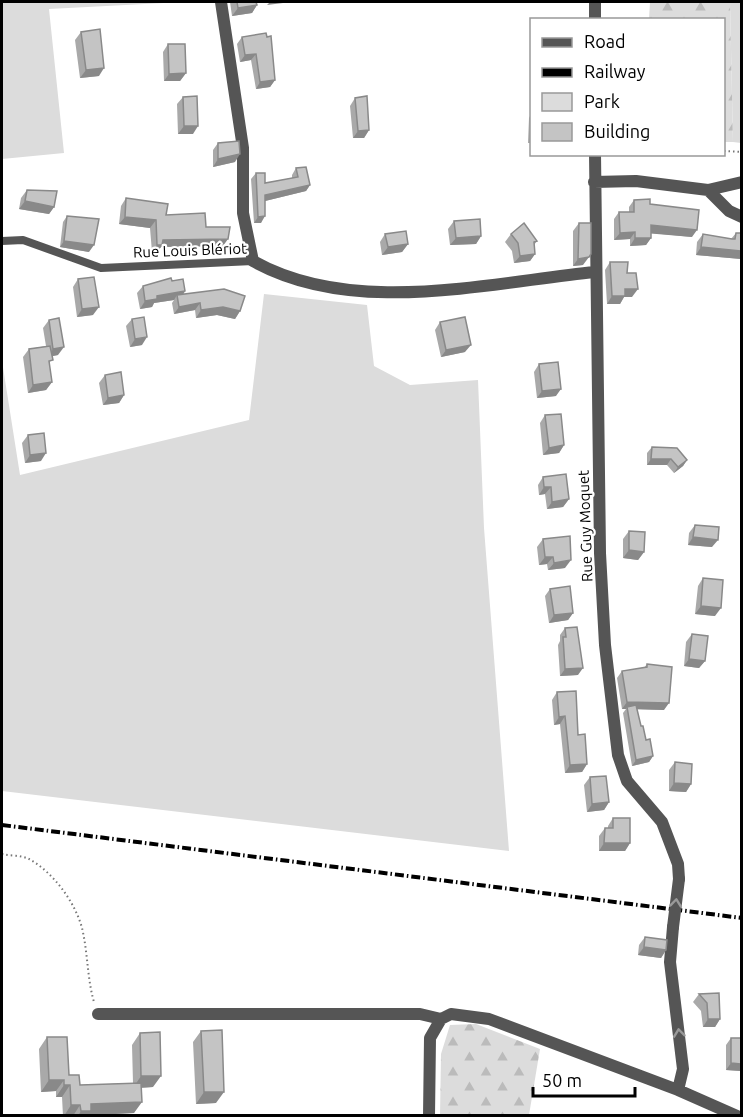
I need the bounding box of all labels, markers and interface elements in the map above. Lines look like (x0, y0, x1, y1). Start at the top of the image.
legend (530, 18, 725, 156)
text: Road (584, 31, 626, 51)
text: Railway (584, 61, 646, 81)
text: Park (584, 91, 620, 111)
text: Building (584, 121, 650, 141)
street label: Rue Louis Blériot (133, 240, 247, 260)
street label: Rue Guy Moquet (575, 470, 595, 582)
one-way arrow (669, 898, 682, 907)
one-way arrow (673, 1028, 685, 1037)
scale bar (533, 1060, 635, 1098)
text: 50 m (542, 1070, 582, 1090)

